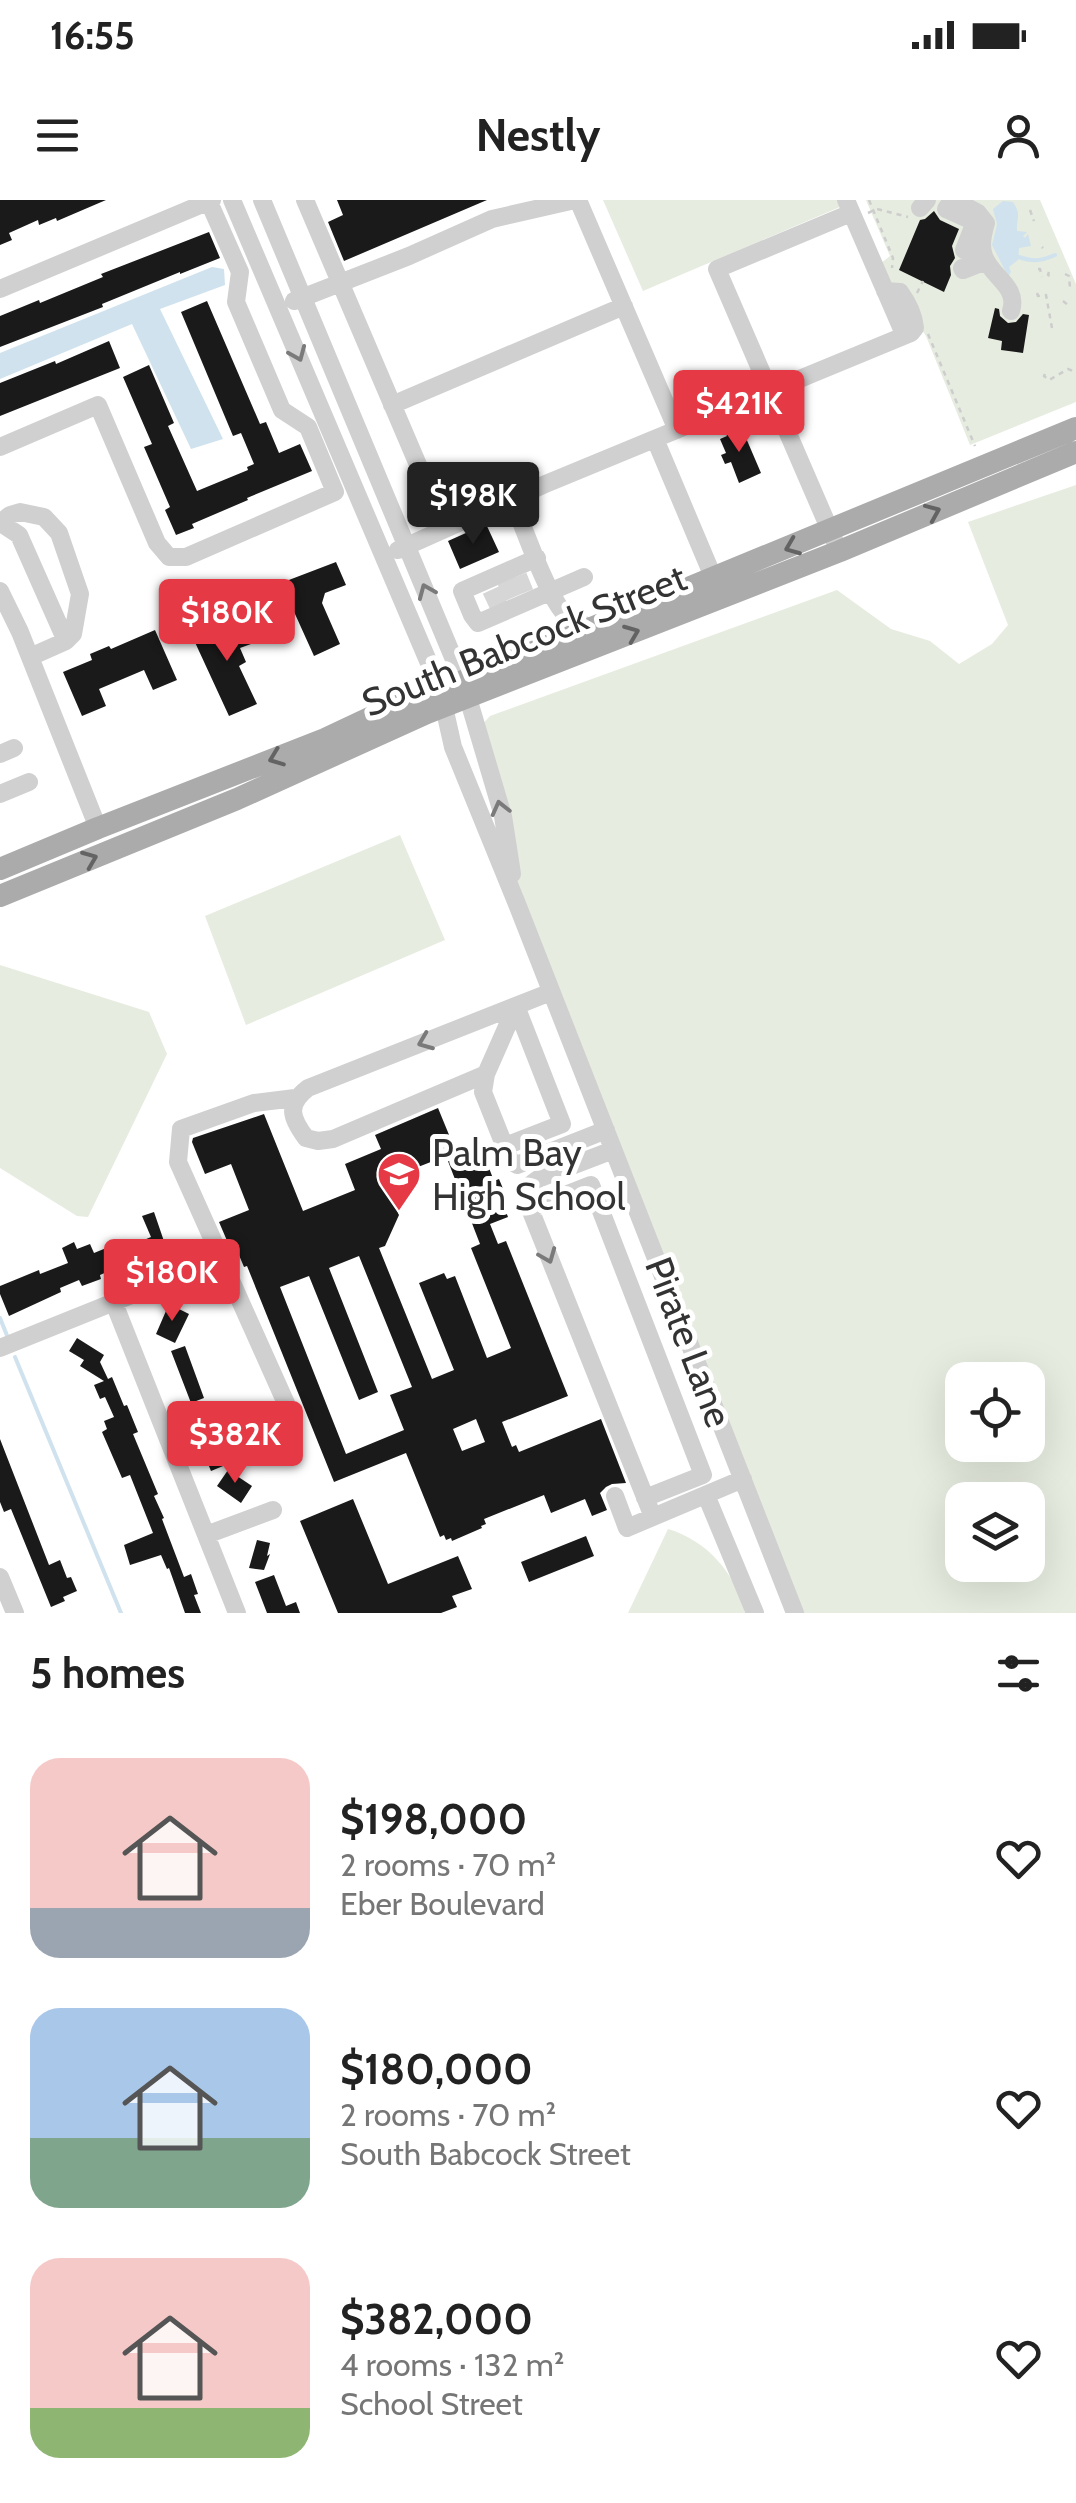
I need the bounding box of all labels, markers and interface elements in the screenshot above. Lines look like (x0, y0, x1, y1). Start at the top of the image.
text: 16:55 (50, 12, 135, 59)
icon: menu (30, 108, 85, 163)
text: Nestly (476, 108, 600, 162)
icon: person (991, 108, 1046, 163)
one-way arrow (286, 344, 306, 362)
pin: $421K (669, 370, 809, 455)
text: $421K (695, 383, 783, 422)
pin: $198K (403, 462, 543, 547)
text: $198K (429, 475, 517, 514)
one-way arrow (923, 504, 941, 524)
one-way arrow (785, 535, 802, 555)
street label: South Babcock Street (355, 553, 693, 726)
pin: $180K (157, 579, 297, 664)
one-way arrow (418, 584, 438, 602)
text: $180K (181, 592, 273, 631)
one-way arrow (622, 625, 640, 645)
one-way arrow (268, 746, 286, 766)
one-way arrow (491, 800, 512, 817)
one-way arrow (80, 851, 98, 871)
one-way arrow (417, 1031, 435, 1051)
place label: Palm Bay High School (432, 1129, 625, 1220)
school or university icon: Palm Bay High School (376, 1151, 422, 1212)
pin: $180K (102, 1239, 242, 1324)
one-way arrow (537, 1246, 557, 1264)
street label: Pirate Lane (635, 1251, 743, 1433)
text: $180K (126, 1252, 218, 1291)
map controls (945, 1362, 1045, 1582)
button: locate (945, 1362, 1045, 1462)
pin: $382K (165, 1401, 305, 1486)
text: $382K (189, 1414, 281, 1453)
button: layers (945, 1482, 1045, 1582)
icon: filters (991, 1646, 1046, 1701)
text: 5 homes (30, 1647, 185, 1699)
text: $198,000 (340, 1793, 527, 1845)
icon: home (110, 1798, 230, 1918)
icon: heart (991, 1831, 1046, 1886)
text: 2 rooms · 70 m² (340, 1845, 556, 1884)
text: Eber Boulevard (340, 1884, 545, 1923)
text: $180,000 (340, 2043, 533, 2095)
icon: home (110, 2048, 230, 2168)
icon: heart (991, 2081, 1046, 2136)
text: 2 rooms · 70 m² (340, 2095, 556, 2134)
text: South Babcock Street (340, 2134, 631, 2173)
text: $382,000 (340, 2293, 533, 2345)
icon: home (110, 2298, 230, 2418)
icon: heart (991, 2331, 1046, 2386)
text: 4 rooms · 132 m² (340, 2345, 564, 2384)
text: School Street (340, 2384, 523, 2423)

